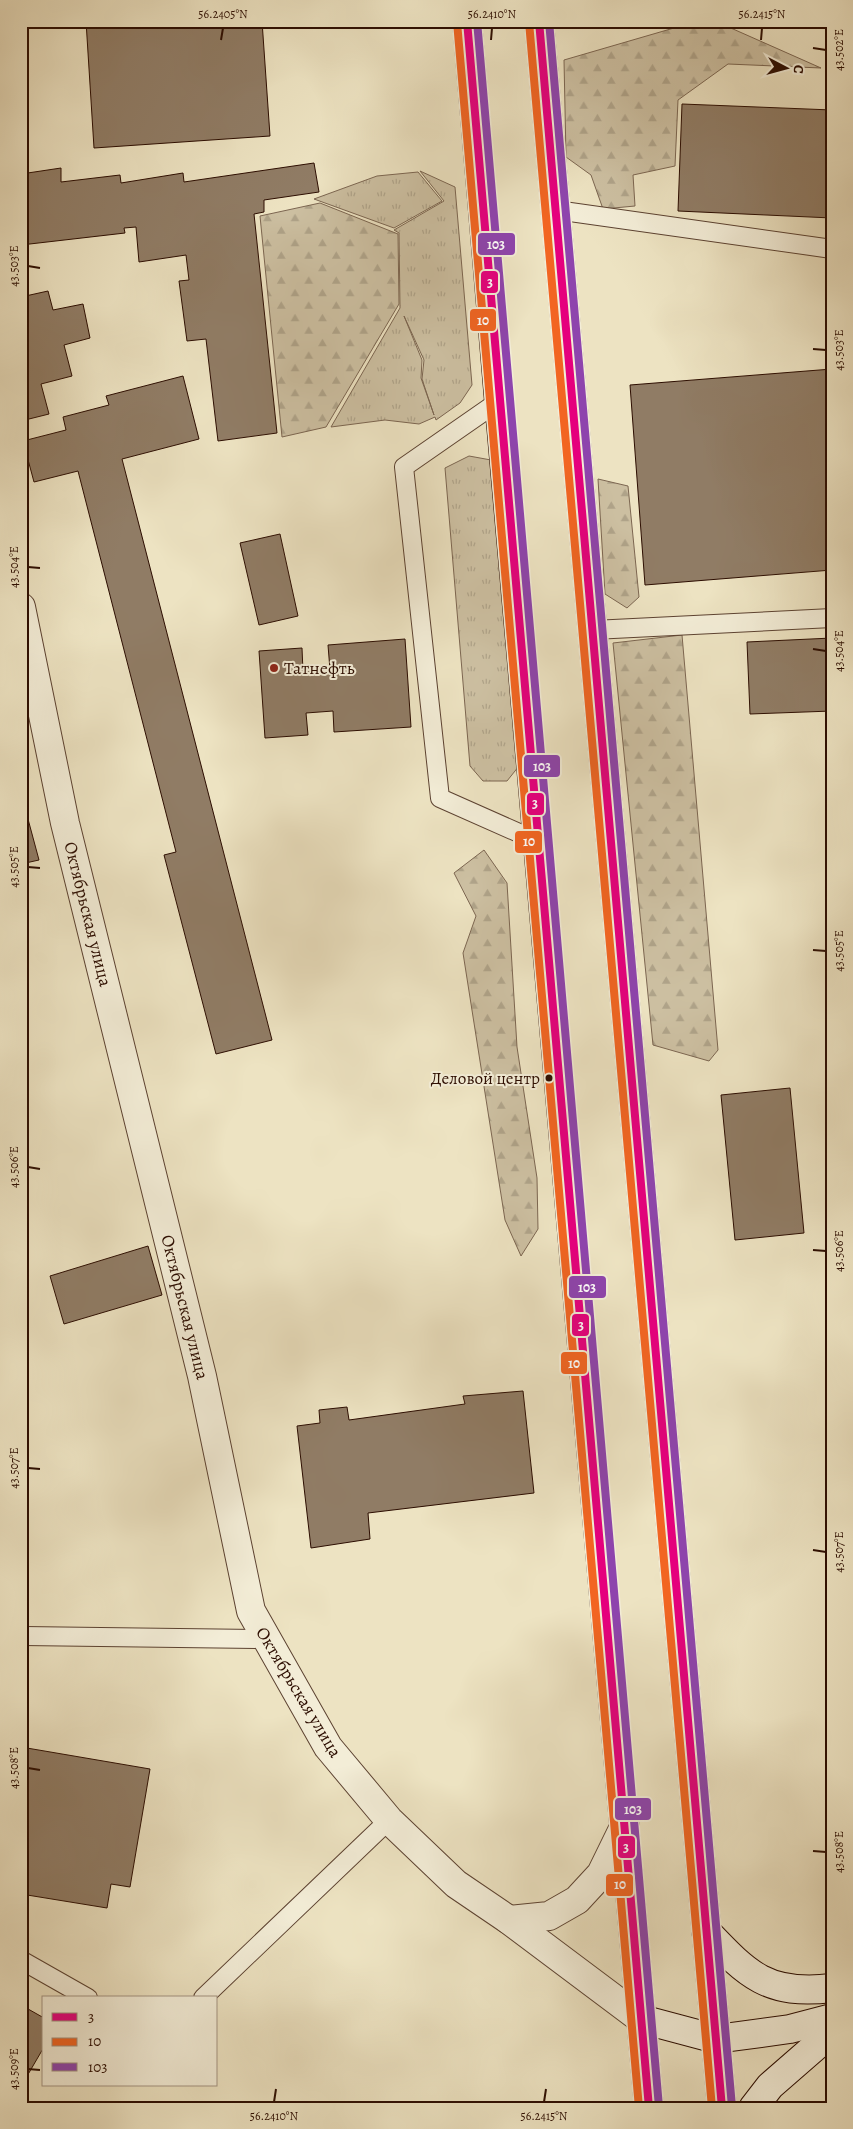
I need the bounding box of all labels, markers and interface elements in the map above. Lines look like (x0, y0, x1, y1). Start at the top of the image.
text: 56.2405°N (198, 6, 248, 22)
text: 56.2410°N (468, 6, 516, 22)
text: 56.2415°N (738, 6, 786, 22)
text: 43.502°E (831, 29, 847, 71)
north arrow (760, 42, 810, 92)
text: С (788, 64, 808, 75)
line badge: 103 (477, 232, 516, 256)
text: 103 (487, 235, 505, 254)
text: 43.503°E (6, 245, 22, 287)
line badge: 3 (480, 270, 499, 294)
text: 3 (487, 273, 493, 292)
line badge: 10 (469, 308, 497, 332)
text: 10 (477, 311, 489, 330)
text: 43.503°E (831, 329, 847, 371)
text: 43.504°E (6, 546, 22, 588)
text: 43.504°E (831, 630, 847, 672)
place label: Татнефть (284, 656, 355, 680)
marker: Татнефть (268, 662, 280, 674)
line badge: 103 (523, 754, 561, 778)
text: 103 (533, 757, 551, 776)
line badge: 3 (526, 792, 545, 816)
text: 3 (532, 794, 538, 813)
line badge: 10 (514, 830, 543, 854)
text: 10 (523, 832, 535, 851)
street label: Октябрьская улица (58, 839, 118, 990)
text: 43.505°E (6, 846, 22, 888)
text: 43.505°E (831, 930, 847, 972)
place label: Деловой центр (431, 1067, 540, 1090)
marker: Деловой центр (544, 1073, 554, 1083)
text: 43.506°E (6, 1146, 22, 1188)
text: 43.506°E (831, 1230, 847, 1272)
street label: Октябрьская улица (155, 1232, 215, 1383)
line badge: 103 (568, 1275, 607, 1299)
text: 103 (578, 1278, 596, 1297)
line badge: 3 (571, 1313, 590, 1337)
text: 3 (578, 1316, 584, 1335)
line badge: 10 (560, 1351, 588, 1375)
text: 10 (568, 1354, 580, 1373)
text: 43.507°E (6, 1447, 22, 1489)
text: 43.507°E (831, 1531, 847, 1573)
street label: Октябрьская улица (250, 1622, 348, 1762)
text: 43.508°E (6, 1747, 22, 1789)
line badge: 103 (614, 1797, 652, 1821)
text: 103 (624, 1800, 642, 1819)
text: 43.508°E (831, 1831, 847, 1873)
line badge: 3 (617, 1835, 636, 1859)
text: 3 (623, 1838, 629, 1857)
line badge: 10 (605, 1873, 634, 1897)
text: 10 (614, 1875, 626, 1894)
legend (42, 1996, 218, 2086)
text: 3 (88, 2007, 94, 2027)
text: 10 (88, 2031, 101, 2051)
text: 43.509°E (6, 2048, 22, 2090)
text: 103 (88, 2057, 107, 2077)
text: 56.2410°N (250, 2108, 298, 2124)
text: 56.2415°N (520, 2108, 568, 2124)

